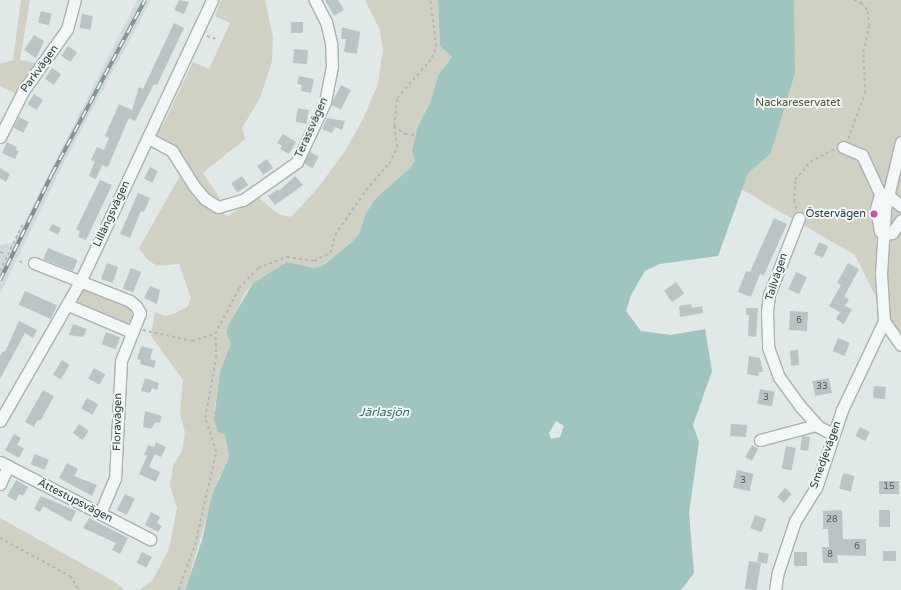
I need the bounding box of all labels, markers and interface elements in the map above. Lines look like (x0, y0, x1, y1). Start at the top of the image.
street label: Parkvägen (18, 43, 62, 95)
street label: Terassvägen (293, 96, 331, 160)
park label: Nackareservatet (755, 96, 841, 110)
street label: Lillängsvägen (91, 179, 133, 249)
place label: Östervägen (806, 207, 866, 221)
marker: Östervägen (869, 209, 879, 219)
street label: Tallvägen (763, 252, 791, 302)
house number: 6 (796, 316, 802, 326)
house number: 33 (816, 382, 828, 392)
street label: Floravägen (111, 393, 125, 451)
house number: 3 (763, 393, 769, 403)
water label: Järlasjön (359, 406, 409, 420)
street label: Smedjevägen (808, 420, 844, 490)
street label: Ättestupsvägen (35, 476, 115, 526)
house number: 3 (740, 476, 746, 486)
house number: 15 (883, 482, 895, 492)
house number: 28 (826, 515, 838, 525)
house number: 6 (854, 542, 860, 552)
house number: 8 (827, 550, 833, 560)

